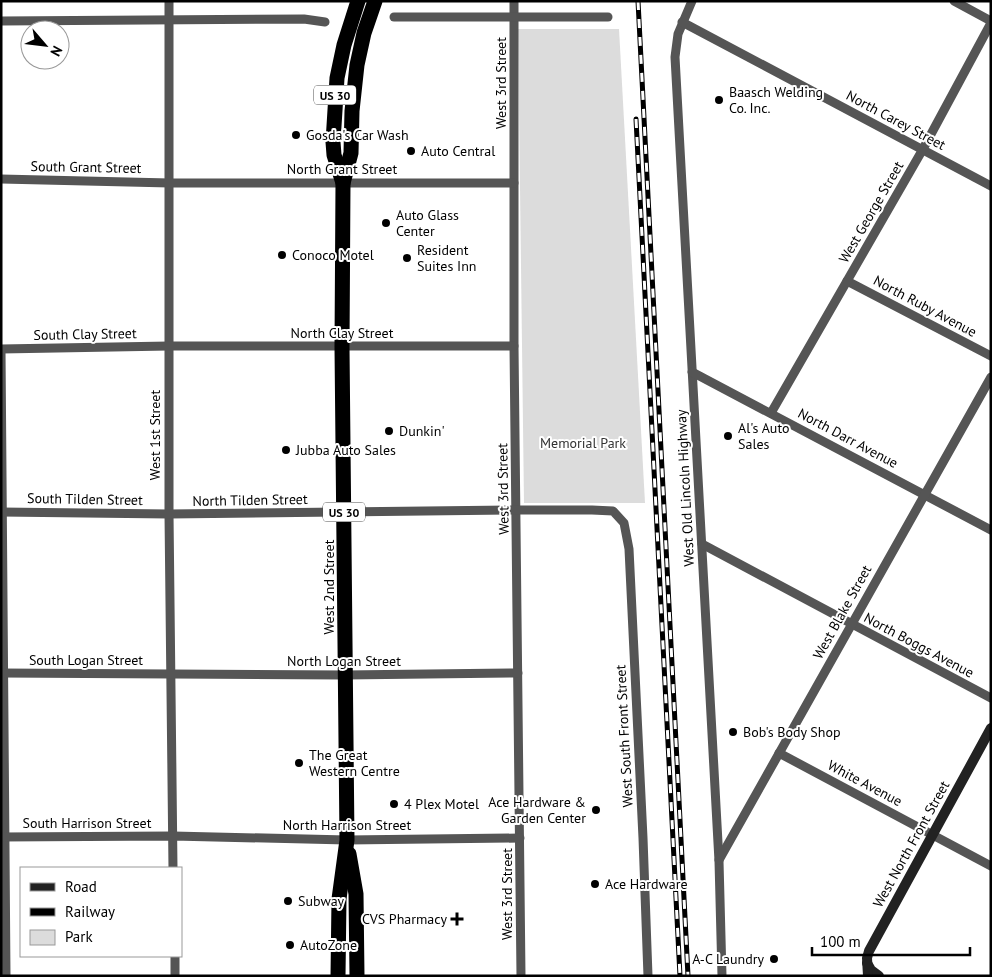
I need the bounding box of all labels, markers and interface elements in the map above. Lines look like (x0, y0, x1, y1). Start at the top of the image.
north arrow (20, 20, 70, 70)
street label: West 3rd Street (492, 37, 510, 129)
text: N (46, 43, 67, 59)
place label: Baasch Welding Co. Inc. (729, 83, 823, 117)
road number: US 30 (314, 86, 356, 104)
street label: North Carey Street (843, 86, 949, 154)
marker: Baasch Welding Co. Inc. (713, 94, 725, 106)
place label: Gosda's Car Wash (306, 126, 409, 144)
marker: Gosda's Car Wash (290, 129, 302, 141)
place label: Auto Central (421, 142, 495, 160)
marker: Auto Central (405, 145, 417, 157)
street label: South Grant Street (30, 157, 142, 177)
street label: West George Street (835, 158, 908, 266)
street label: North Grant Street (287, 160, 397, 178)
place label: Auto Glass Center (396, 206, 459, 240)
marker: Auto Glass Center (380, 217, 392, 229)
place label: Resident Suites Inn (417, 241, 476, 275)
place label: Conoco Motel (292, 246, 374, 264)
marker: Conoco Motel (276, 249, 288, 261)
marker: Resident Suites Inn (401, 252, 413, 264)
street label: North Ruby Avenue (870, 271, 980, 341)
street label: South Clay Street (33, 324, 137, 344)
street label: North Clay Street (291, 324, 394, 342)
street label: West 1st Street (146, 390, 164, 480)
street label: North Darr Avenue (795, 404, 901, 472)
street label: West Old Lincoln Highway (672, 409, 698, 567)
place label: Al's Auto Sales (738, 419, 789, 453)
place label: Dunkin' (399, 422, 445, 440)
marker: Dunkin' (383, 425, 395, 437)
marker: Al's Auto Sales (722, 430, 734, 442)
park label: Memorial Park (540, 434, 626, 452)
place label: Jubba Auto Sales (295, 441, 396, 459)
street label: West 3rd Street (493, 443, 513, 535)
marker: Jubba Auto Sales (280, 444, 292, 456)
street label: South Tilden Street (27, 489, 143, 509)
street label: North Tilden Street (192, 490, 308, 510)
road number: US 30 (323, 502, 365, 522)
street label: West 2nd Street (320, 539, 338, 634)
street label: West Blake Street (809, 562, 875, 662)
street label: North Boggs Avenue (861, 608, 977, 682)
street label: South Logan Street (29, 651, 143, 669)
street label: North Logan Street (287, 652, 401, 670)
street label: West South Front Street (611, 664, 637, 808)
place label: Bob's Body Shop (743, 723, 840, 741)
marker: Bob's Body Shop (727, 726, 739, 738)
place label: The Great Western Centre (309, 746, 400, 780)
street label: White Avenue (825, 756, 905, 810)
marker: The Great Western Centre (293, 757, 305, 769)
street label: West North Front Street (869, 777, 953, 911)
place label: Ace Hardware & Garden Center (488, 793, 586, 827)
place label: 4 Plex Motel (404, 795, 479, 813)
marker: 4 Plex Motel (388, 798, 400, 810)
marker: Ace Hardware & Garden Center (590, 804, 602, 816)
street label: South Harrison Street (23, 814, 152, 832)
street label: North Harrison Street (283, 816, 411, 834)
street label: West 3rd Street (498, 848, 516, 940)
legend (20, 867, 182, 957)
place label: Ace Hardware (605, 875, 688, 893)
text: Road (65, 877, 97, 896)
marker: Ace Hardware (589, 878, 601, 890)
place label: Subway (298, 892, 345, 910)
marker: Subway (282, 895, 294, 907)
text: Railway (65, 902, 115, 921)
place label: CVS Pharmacy (362, 910, 447, 928)
marker: CVS Pharmacy (451, 913, 463, 925)
scale bar (812, 924, 970, 956)
text: Park (65, 927, 93, 946)
text: 100 m (820, 932, 861, 951)
place label: AutoZone (300, 936, 357, 954)
marker: AutoZone (284, 939, 296, 951)
place label: A-C Laundry (692, 950, 764, 968)
marker: A-C Laundry (768, 953, 780, 965)

